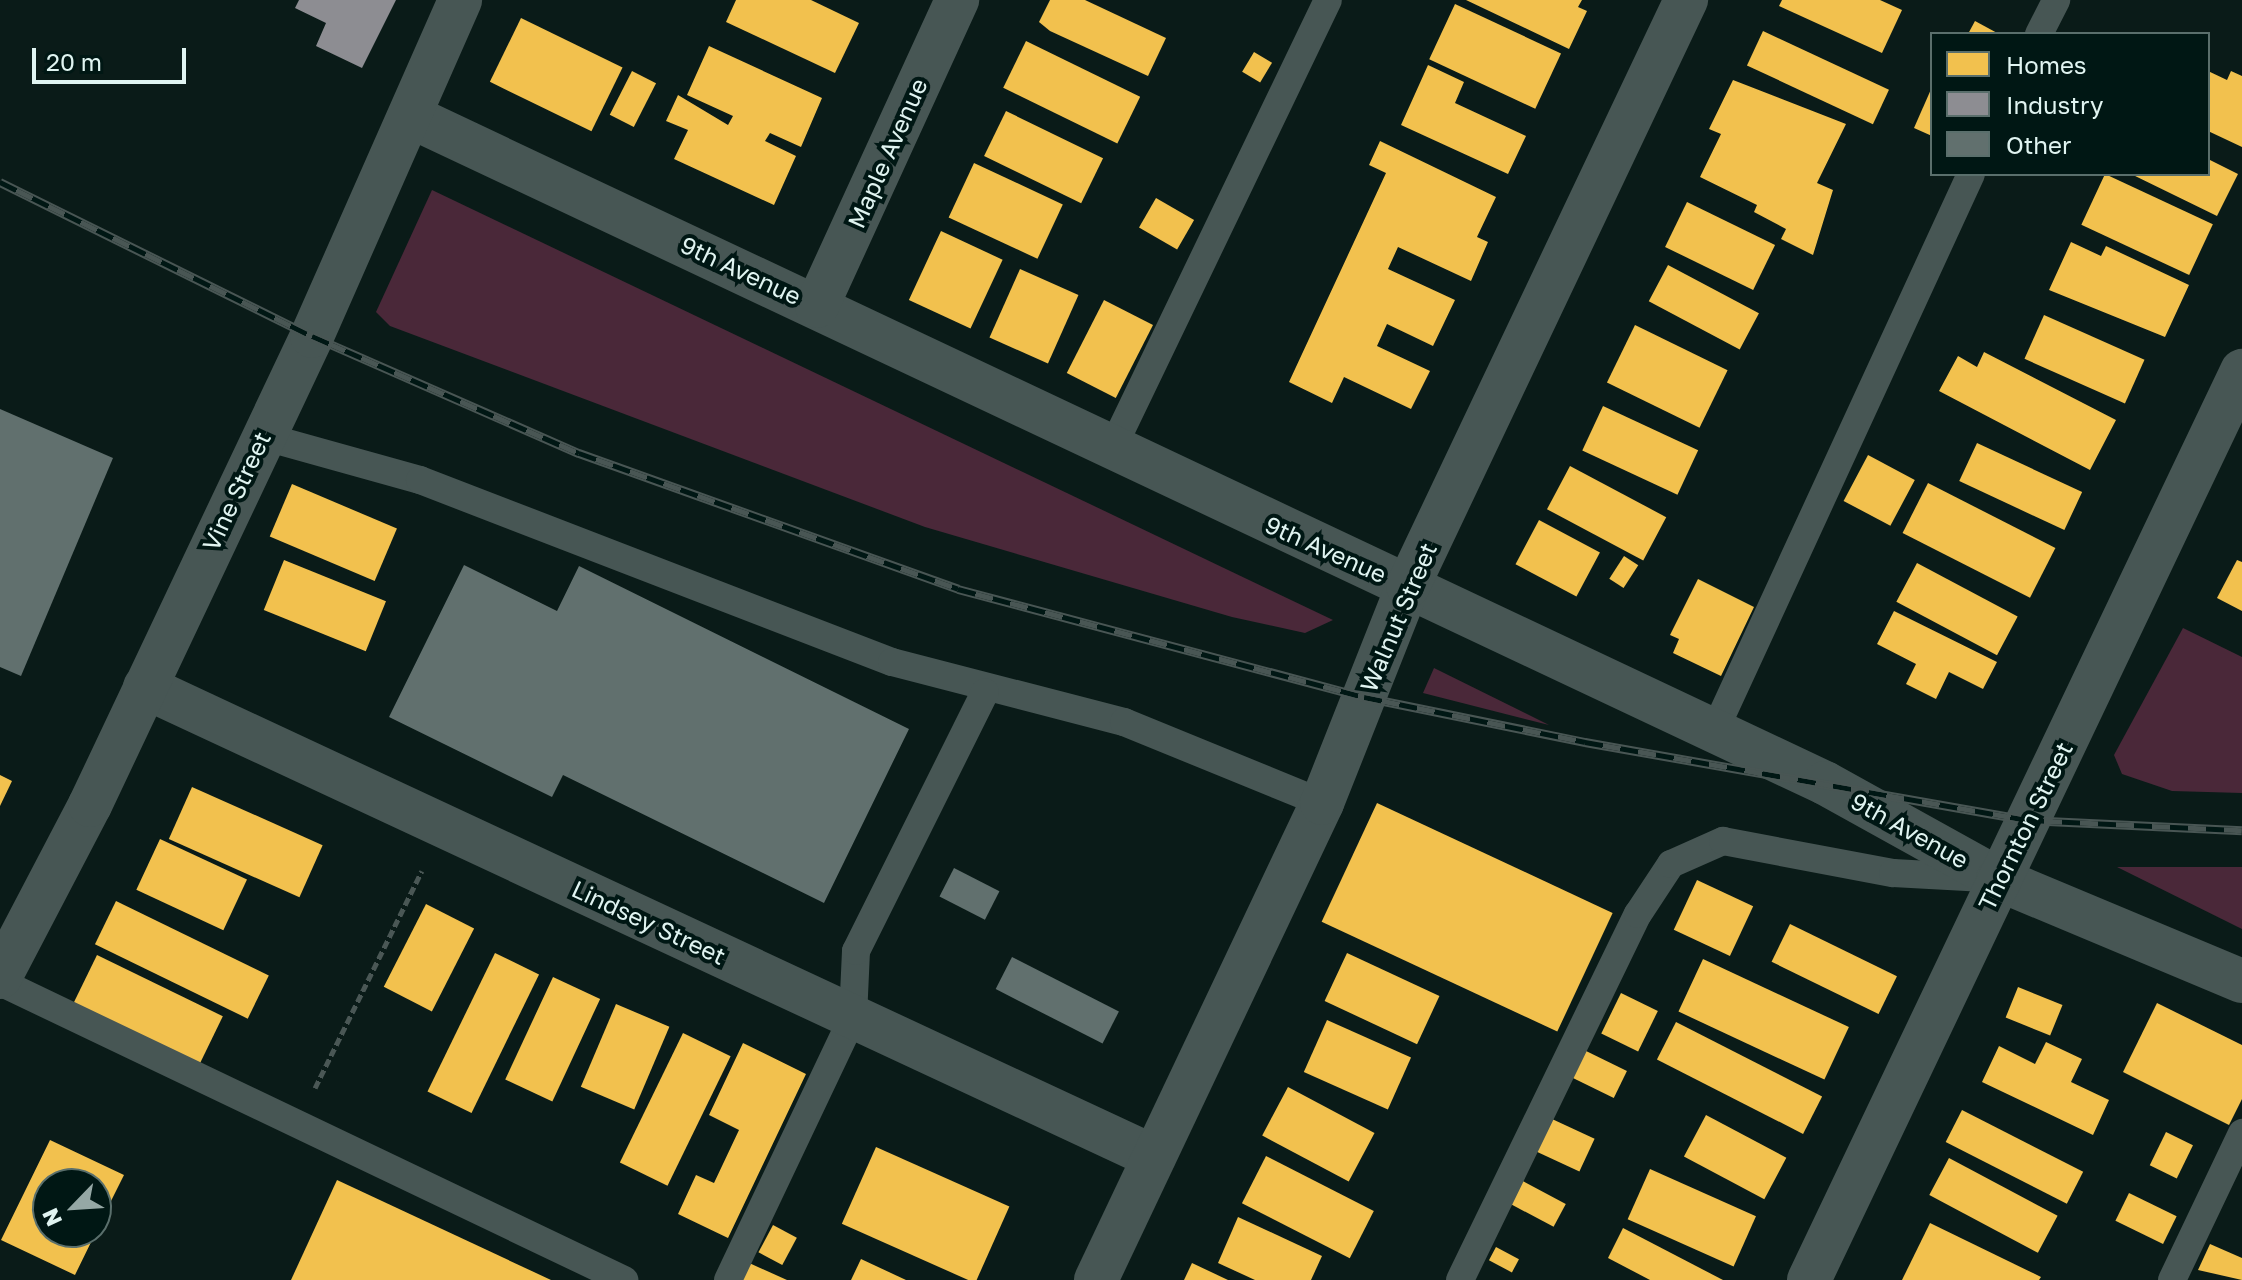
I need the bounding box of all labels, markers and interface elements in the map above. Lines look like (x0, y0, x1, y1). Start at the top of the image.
scale bar (36, 32, 190, 82)
legend (1930, 32, 2210, 176)
text: 20 m (46, 47, 102, 76)
text: Homes (2006, 50, 2087, 79)
street label: Maple Avenue (841, 74, 933, 232)
text: Industry (2006, 90, 2103, 119)
text: Other (2006, 130, 2071, 159)
street label: 9th Avenue (676, 230, 806, 310)
street label: Vine Street (196, 427, 276, 555)
street label: 9th Avenue (1261, 509, 1391, 589)
street label: Walnut Street (1354, 538, 1442, 696)
street label: Thornton Street (1972, 737, 2078, 915)
street label: 9th Avenue (1846, 786, 1974, 874)
street label: Lindsey Street (568, 874, 730, 970)
north arrow (32, 1168, 112, 1248)
text: N (36, 1204, 67, 1231)

